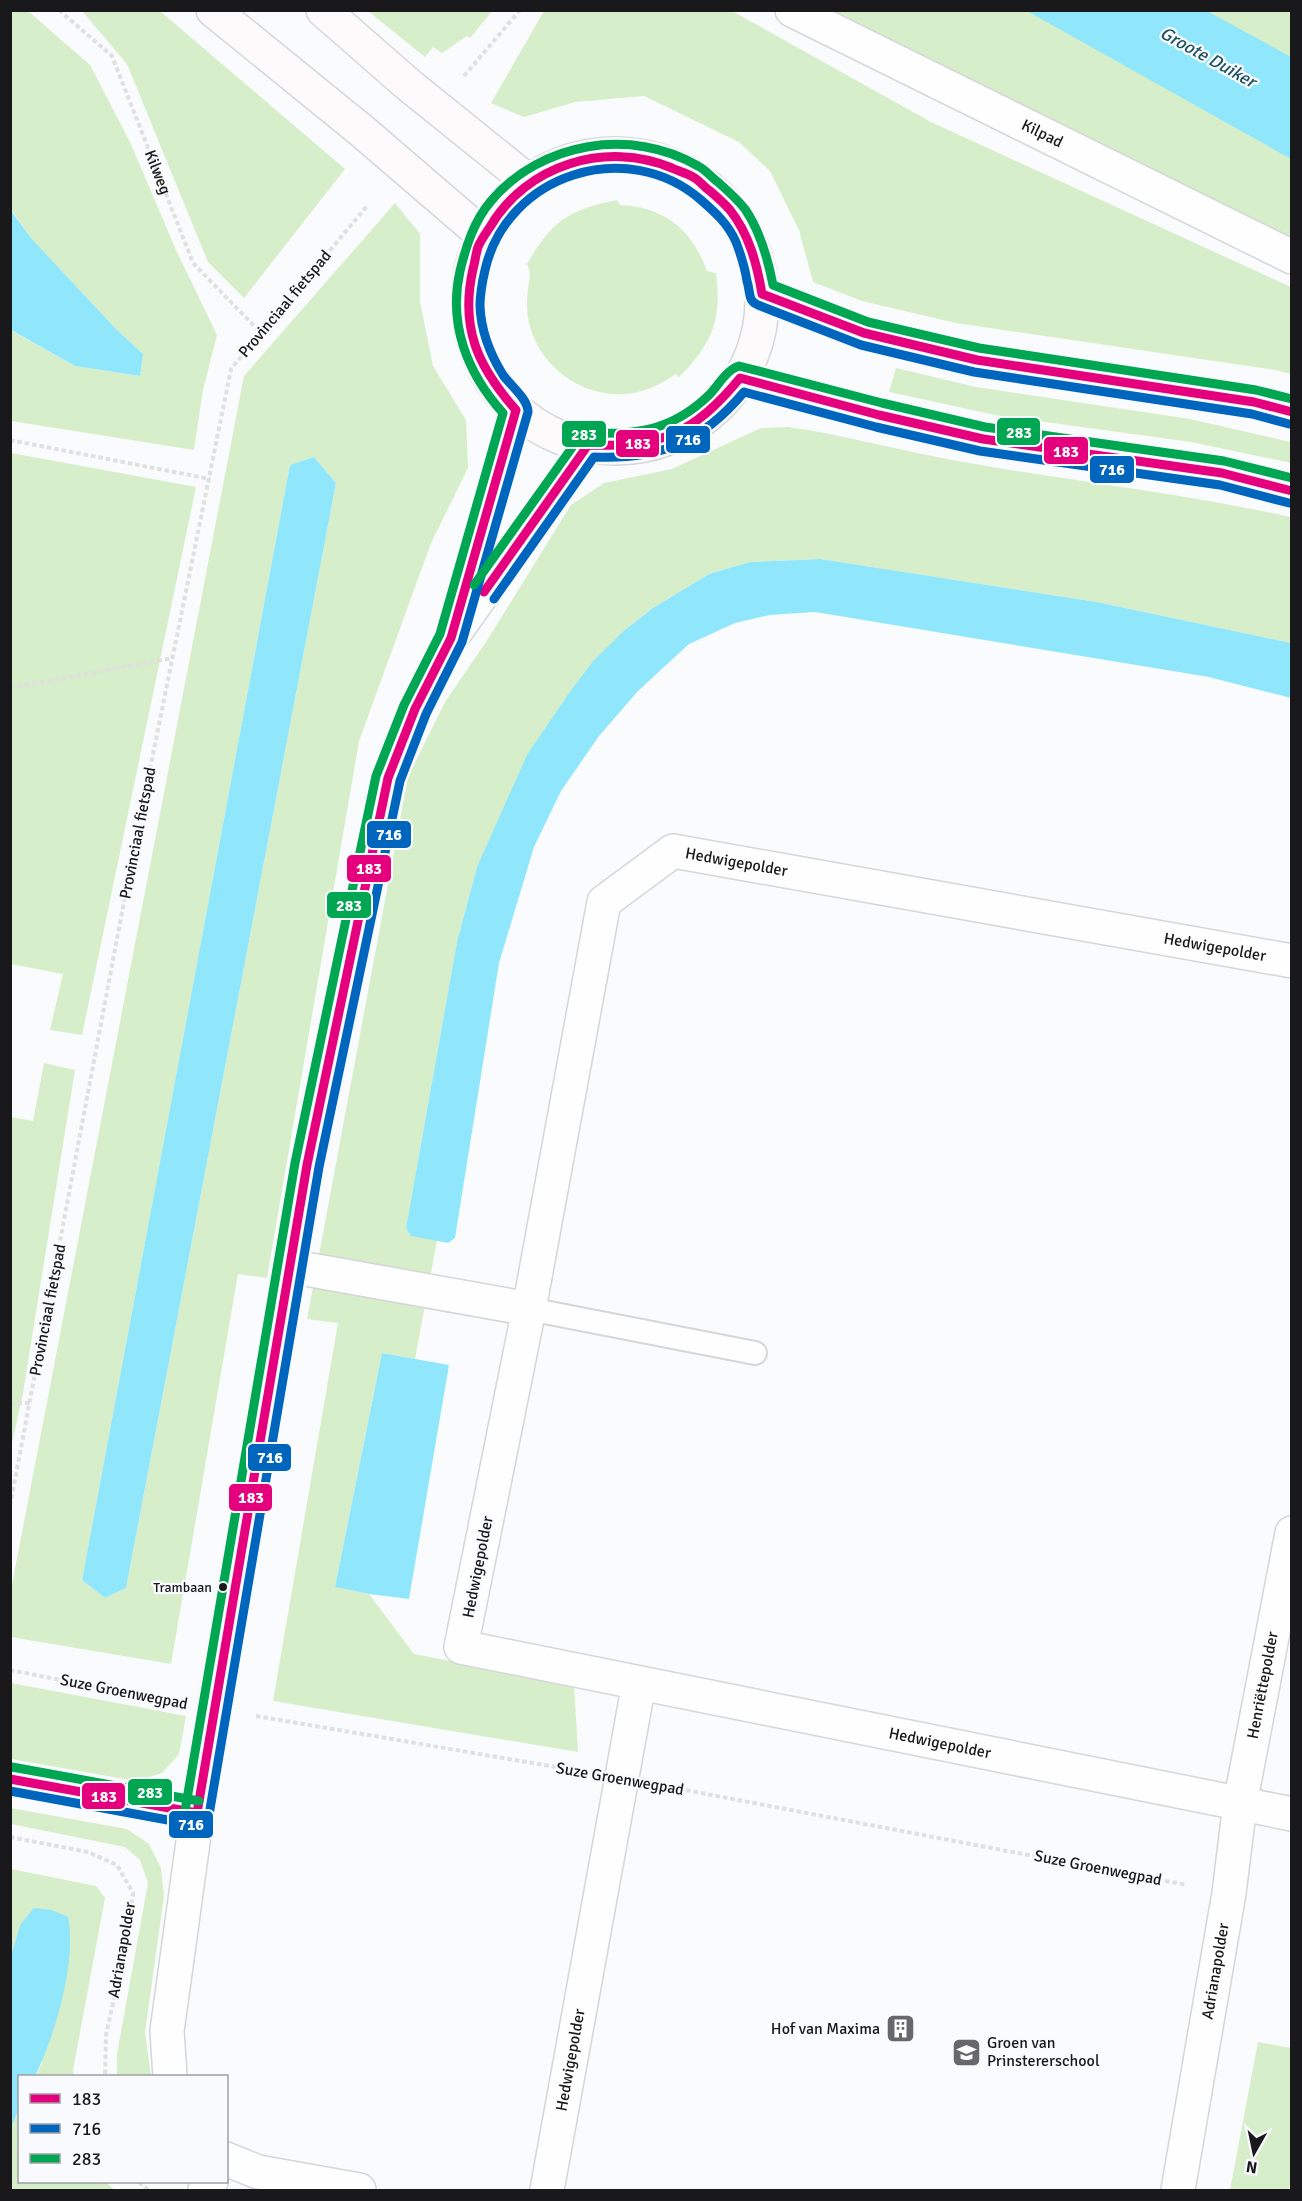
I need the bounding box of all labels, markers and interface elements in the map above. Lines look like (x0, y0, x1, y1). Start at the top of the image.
water label: Groote Duiker (1156, 22, 1262, 93)
street label: Kilpad (1018, 115, 1066, 152)
street label: Kilweg (140, 147, 175, 197)
street label: Provinciaal fietspad (234, 246, 336, 362)
line badge: 283 (996, 417, 1041, 446)
line badge: 283 (561, 420, 607, 448)
text: 283 (1006, 423, 1032, 443)
text: 283 (571, 425, 597, 445)
line badge: 716 (665, 425, 711, 454)
line badge: 183 (615, 429, 660, 458)
text: 716 (675, 430, 701, 450)
text: 183 (625, 434, 651, 454)
line badge: 183 (1043, 436, 1089, 465)
text: 183 (1053, 442, 1079, 462)
line badge: 716 (1089, 455, 1135, 484)
text: 716 (1099, 460, 1125, 480)
street label: Provinciaal fietspad (115, 765, 161, 901)
line badge: 716 (366, 820, 412, 849)
text: 716 (376, 825, 402, 845)
street label: Hedwigepolder (684, 843, 789, 881)
line badge: 183 (346, 854, 392, 883)
text: 183 (356, 859, 382, 879)
line badge: 283 (326, 891, 372, 919)
text: 283 (336, 896, 362, 916)
street label: Hedwigepolder (1162, 928, 1268, 966)
street label: Provinciaal fietspad (25, 1242, 71, 1378)
line badge: 716 (247, 1443, 292, 1472)
text: 716 (257, 1448, 283, 1468)
line badge: 183 (228, 1483, 273, 1512)
text: 183 (238, 1488, 264, 1508)
street label: Hedwigepolder (458, 1514, 498, 1620)
place label: Trambaan (153, 1579, 212, 1596)
marker: Trambaan (217, 1581, 229, 1593)
street label: Henriëttepolder (1243, 1630, 1283, 1741)
street label: Suze Groenwegpad (58, 1670, 190, 1714)
street label: Hedwigepolder (887, 1723, 993, 1763)
street label: Suze Groenwegpad (554, 1758, 686, 1800)
line badge: 283 (127, 1778, 173, 1806)
line badge: 183 (81, 1782, 126, 1810)
text: 283 (137, 1783, 163, 1803)
text: 183 (91, 1787, 117, 1807)
line badge: 716 (168, 1810, 214, 1839)
text: 716 (178, 1815, 204, 1835)
street label: Suze Groenwegpad (1032, 1846, 1164, 1890)
street label: Adrianapolder (104, 1900, 140, 2000)
street label: Adrianapolder (1197, 1921, 1234, 2021)
street label: Hedwigepolder (551, 2007, 590, 2113)
building icon: Hof van Maxima (885, 2013, 917, 2045)
place label: Hof van Maxima (771, 2019, 880, 2039)
place label: Groen van Prinstererschool (987, 2033, 1100, 2071)
school or university icon: Groen van Prinstererschool (950, 2036, 982, 2068)
legend (18, 2075, 228, 2183)
text: 183 (72, 2088, 101, 2110)
text: 716 (72, 2118, 101, 2140)
north arrow (1224, 2123, 1284, 2183)
text: 283 (72, 2148, 101, 2170)
text: N (1245, 2156, 1259, 2178)

